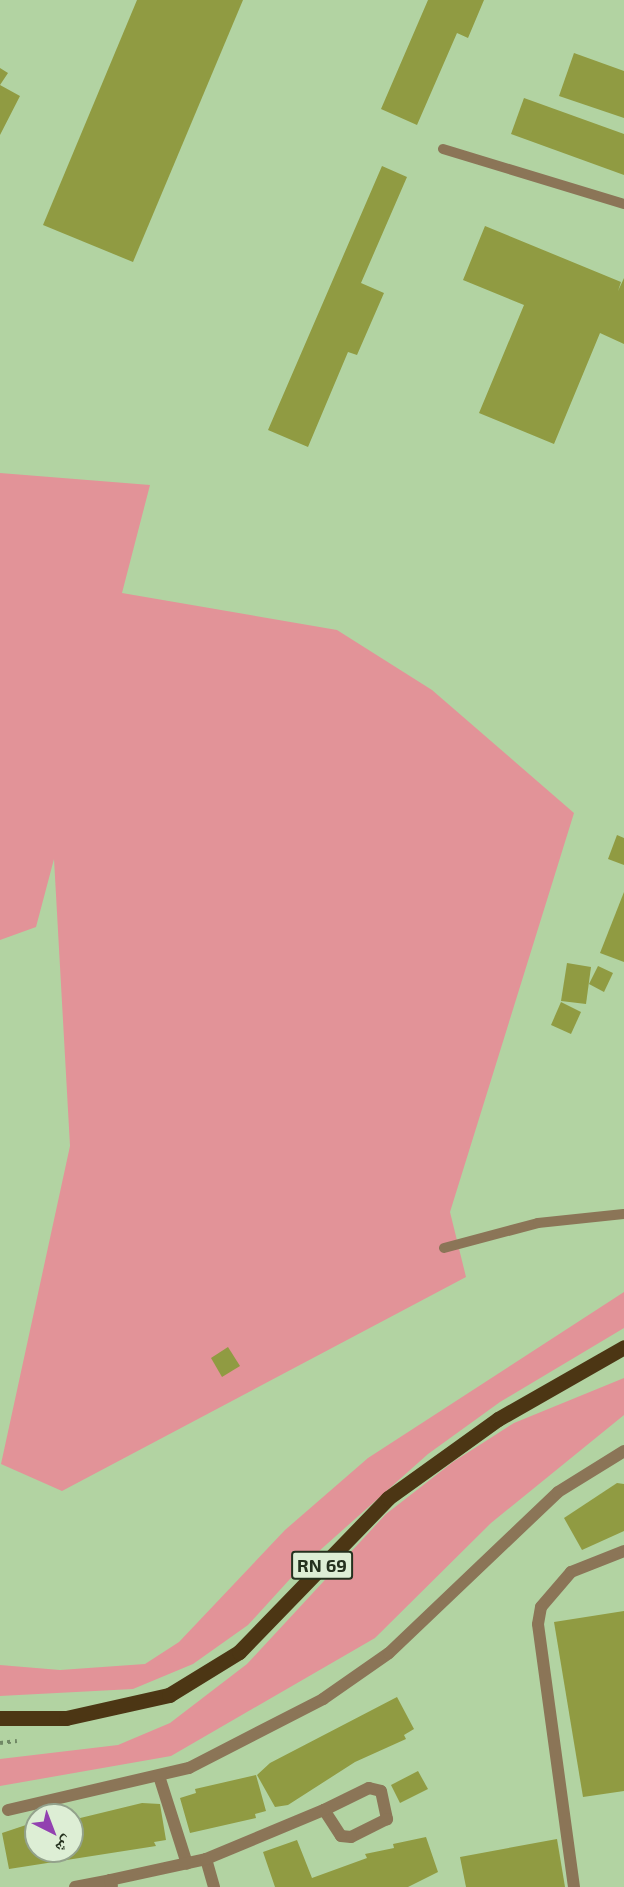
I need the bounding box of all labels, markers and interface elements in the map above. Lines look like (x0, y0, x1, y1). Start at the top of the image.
road number: RN 69 (290, 1550, 354, 1580)
north arrow (24, 1803, 84, 1863)
text: ش (52, 1833, 78, 1858)

